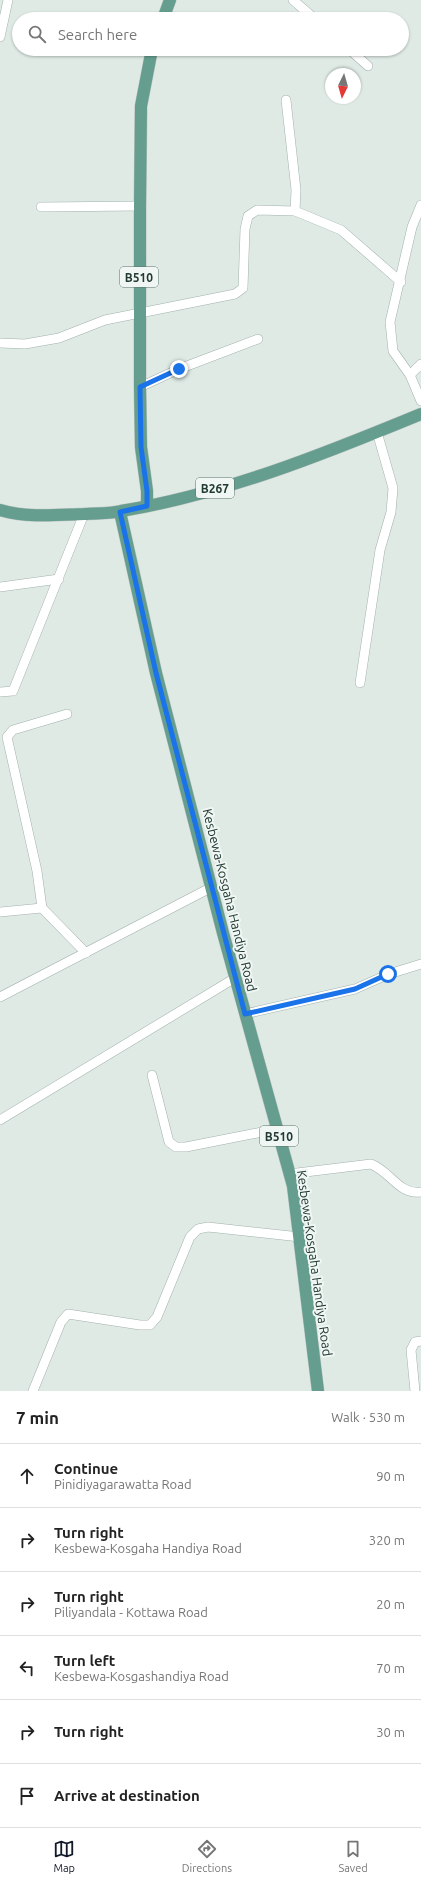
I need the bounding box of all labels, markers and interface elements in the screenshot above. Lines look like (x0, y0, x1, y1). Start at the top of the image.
search box (12, 12, 409, 56)
icon: search (26, 23, 48, 45)
text: Search here (58, 26, 137, 43)
north arrow (325, 68, 361, 104)
road number: B510 (120, 267, 158, 287)
route end (170, 360, 188, 378)
road number: B267 (196, 478, 234, 498)
street label: Kesbewa-Kosgaha Handiya Road (200, 807, 260, 993)
route start (379, 965, 397, 983)
road number: B510 (260, 1126, 298, 1146)
street label: Kesbewa-Kosgaha Handiya Road (295, 1169, 335, 1357)
text: 7 min (16, 1408, 59, 1427)
text: Walk · 530 m (331, 1410, 405, 1424)
text: Continue (54, 1460, 118, 1477)
icon: ahead (16, 1465, 38, 1487)
text: 90 m (376, 1469, 405, 1483)
text: Pinidiyagarawatta Road (54, 1477, 192, 1491)
text: Turn right (54, 1524, 124, 1541)
icon: right (16, 1529, 38, 1551)
text: 320 m (369, 1533, 405, 1547)
text: Kesbewa-Kosgaha Handiya Road (54, 1541, 242, 1555)
text: Turn right (54, 1588, 124, 1605)
icon: right (16, 1593, 38, 1615)
text: 20 m (376, 1597, 405, 1611)
text: Piliyandala - Kottawa Road (54, 1605, 208, 1619)
text: Turn left (54, 1652, 115, 1669)
icon: left (16, 1657, 38, 1679)
text: 70 m (376, 1661, 405, 1675)
text: Kesbewa-Kosgashandiya Road (54, 1669, 229, 1683)
icon: right (16, 1721, 38, 1743)
text: Turn right (54, 1723, 124, 1740)
text: 30 m (376, 1725, 405, 1739)
icon: arrive (16, 1785, 38, 1807)
text: Arrive at destination (54, 1787, 200, 1804)
tab: Map (53, 1838, 75, 1874)
tab: Directions (182, 1838, 232, 1874)
tab: Saved (338, 1838, 368, 1874)

